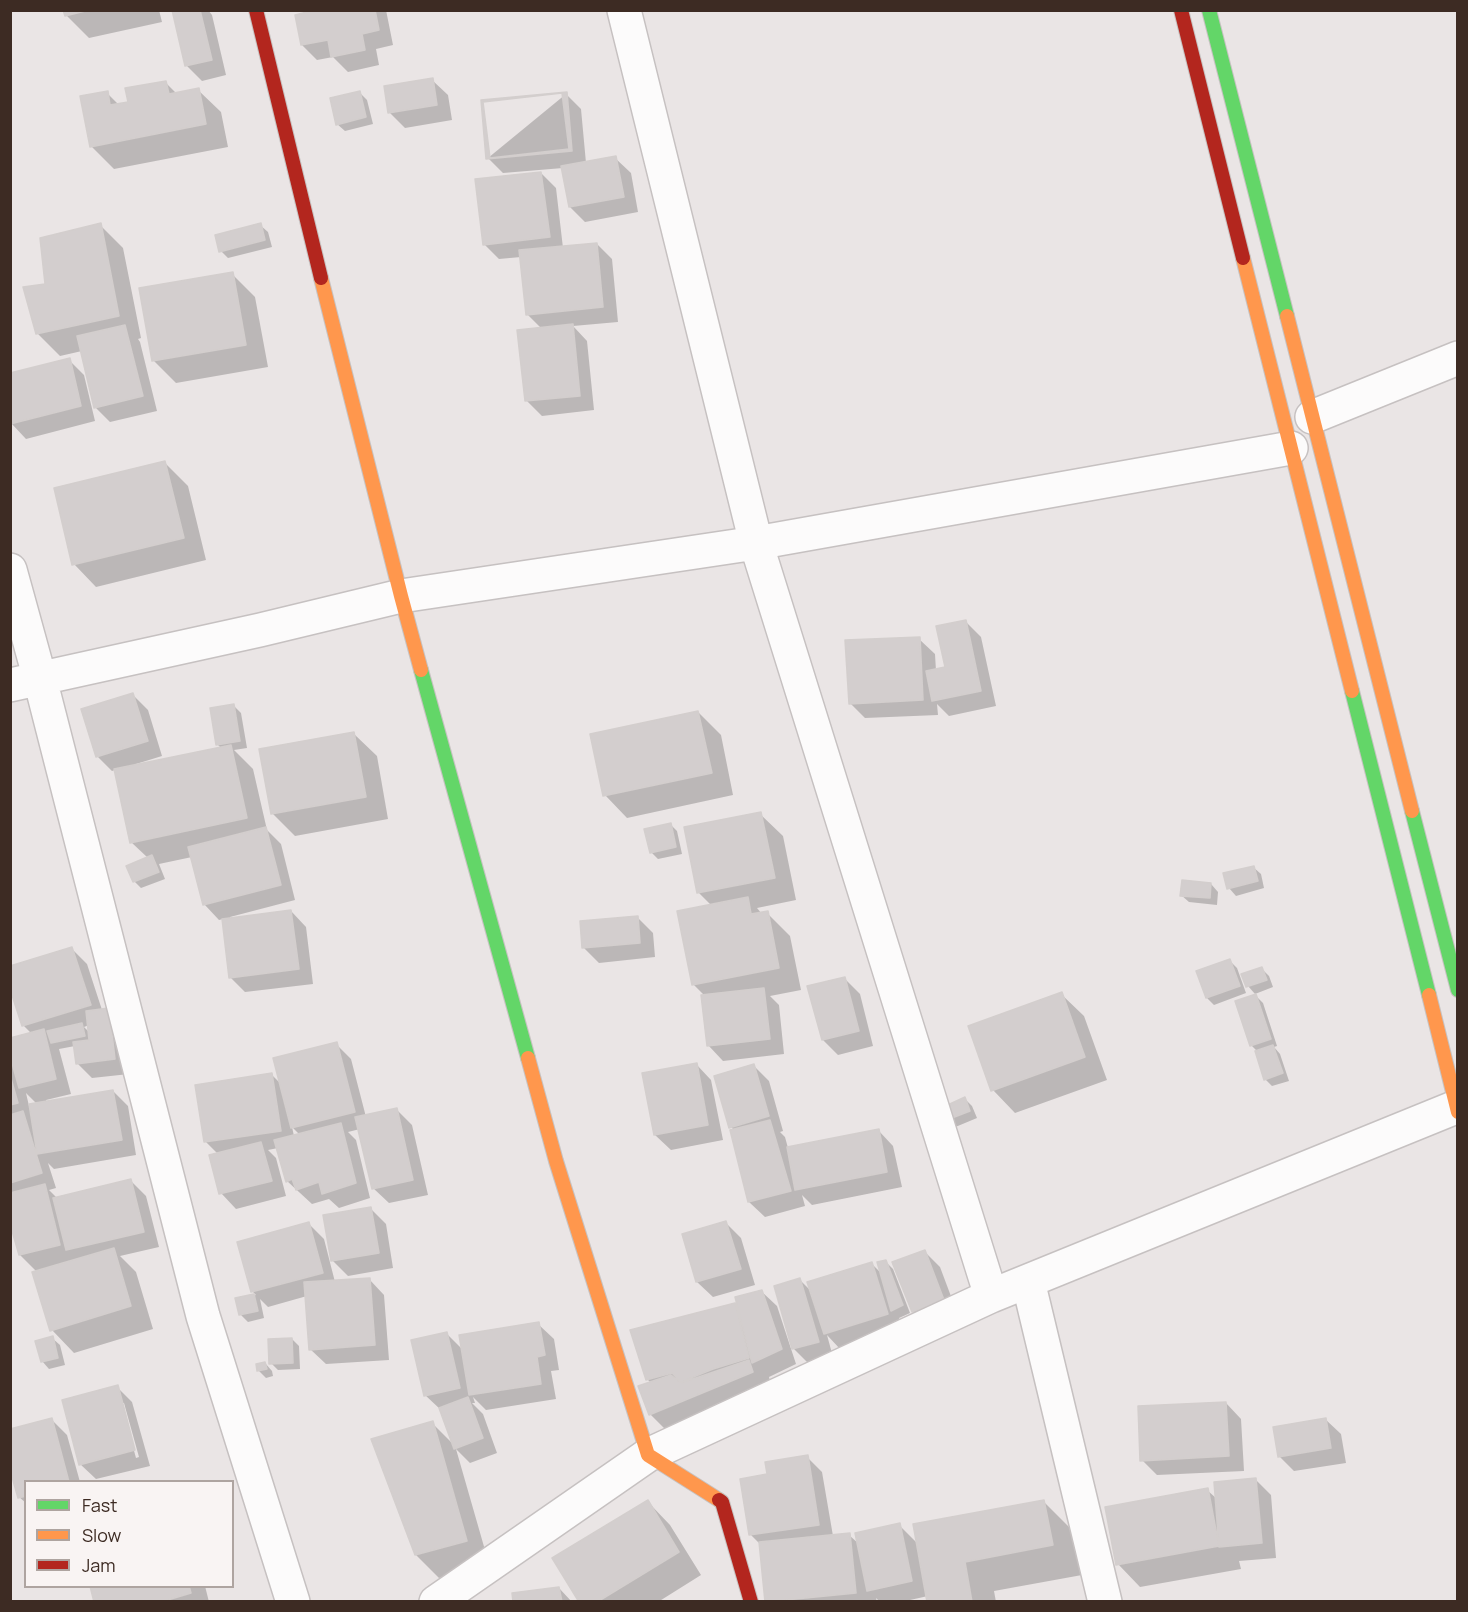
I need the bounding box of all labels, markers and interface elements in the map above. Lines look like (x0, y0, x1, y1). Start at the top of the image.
legend (24, 1480, 234, 1588)
text: Fast (82, 1493, 117, 1517)
text: Slow (82, 1523, 121, 1547)
text: Jam (82, 1553, 116, 1577)

